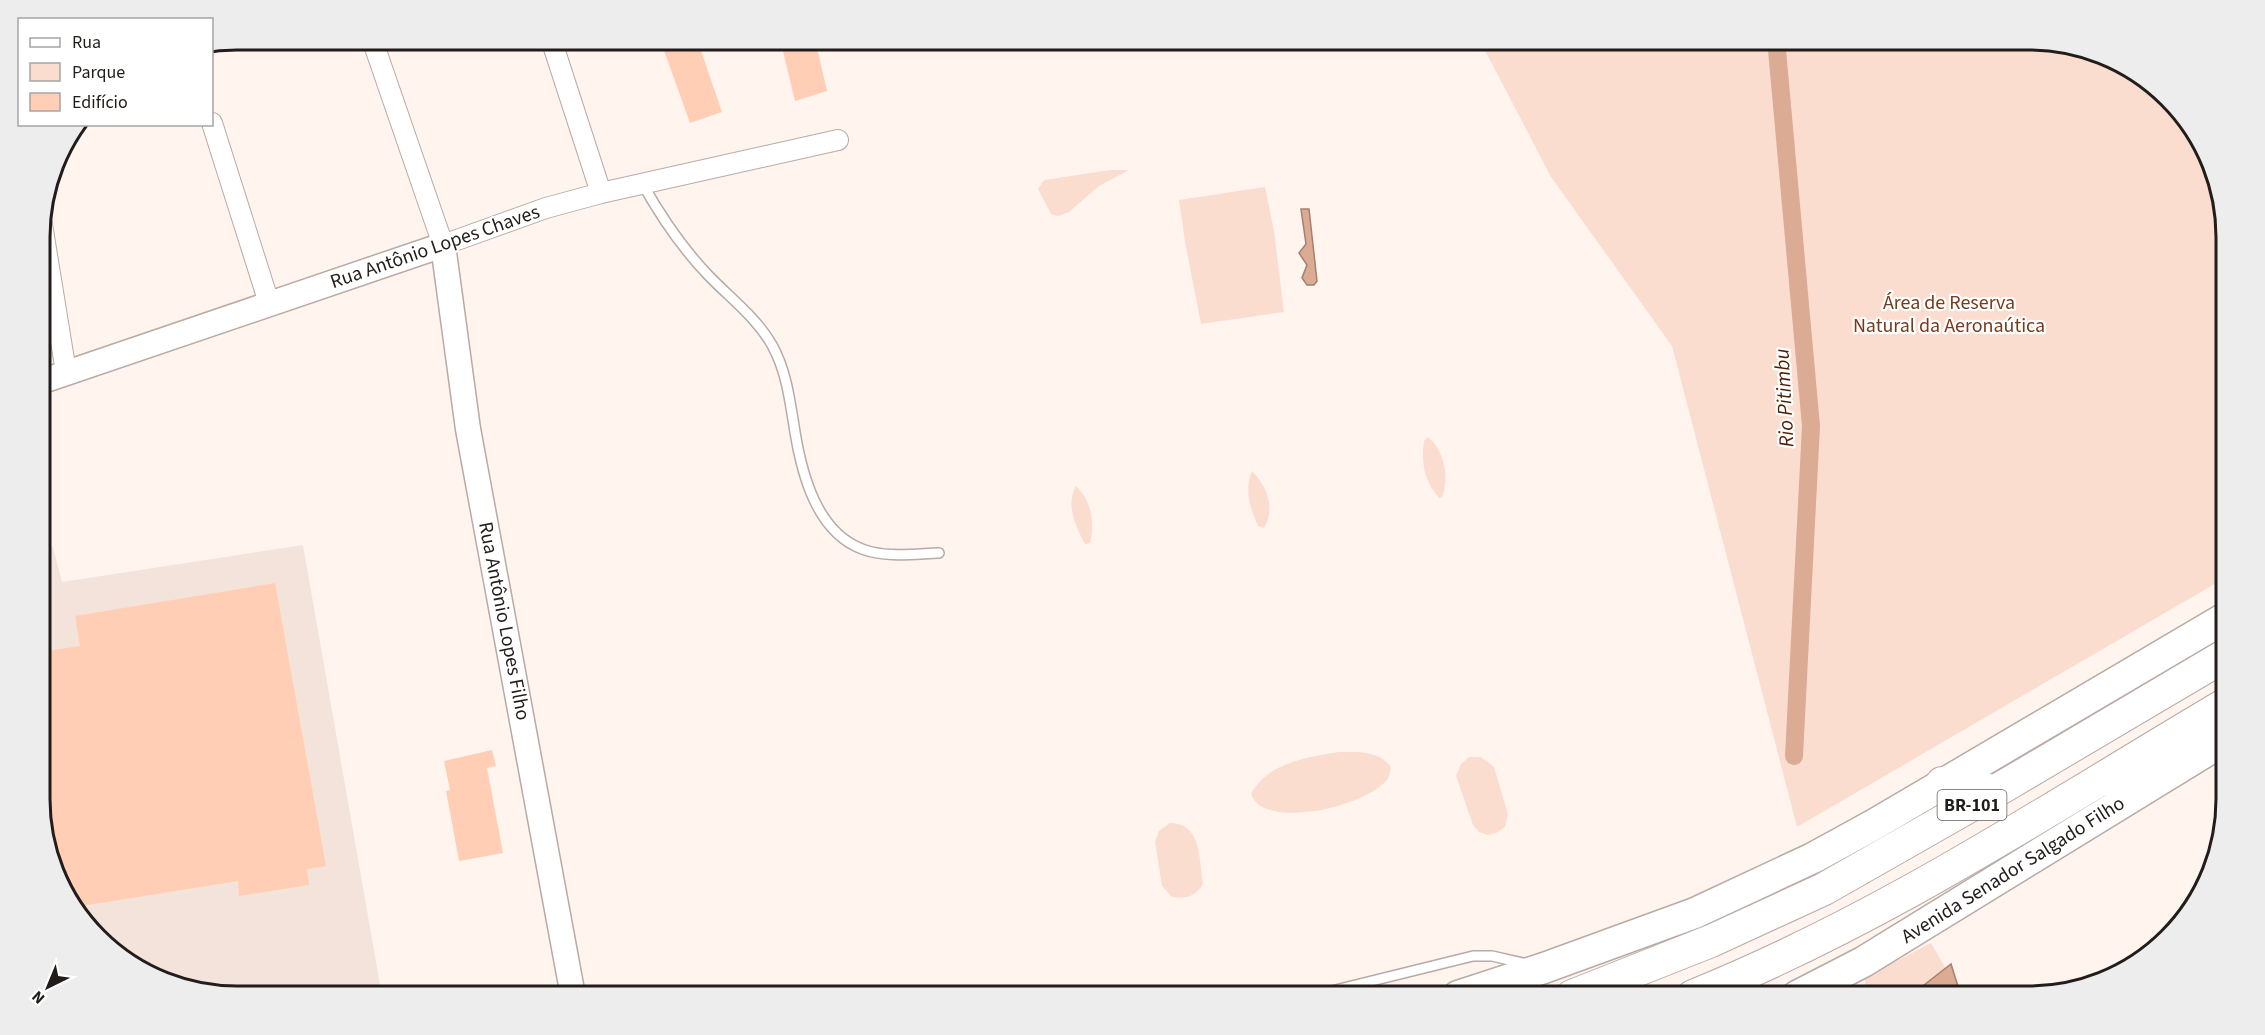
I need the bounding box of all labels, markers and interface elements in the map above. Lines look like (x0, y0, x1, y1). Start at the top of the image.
legend (18, 18, 213, 126)
text: Rua (72, 30, 101, 55)
text: Parque (72, 60, 125, 85)
text: Edifício (72, 90, 128, 115)
street label: Rua Antônio Lopes Chaves (327, 198, 543, 296)
park label: Área de Reserva Natural da Aeronaútica (1853, 289, 2045, 340)
water label: Rio Pitimbu (1766, 348, 1802, 448)
street label: Rua Antônio Lopes Filho (471, 519, 537, 723)
street label: Avenida Senador Salgado Filho (1896, 790, 2130, 950)
road number: BR-101 (1938, 790, 2006, 820)
north arrow (18, 957, 78, 1017)
text: N (27, 986, 50, 1009)

